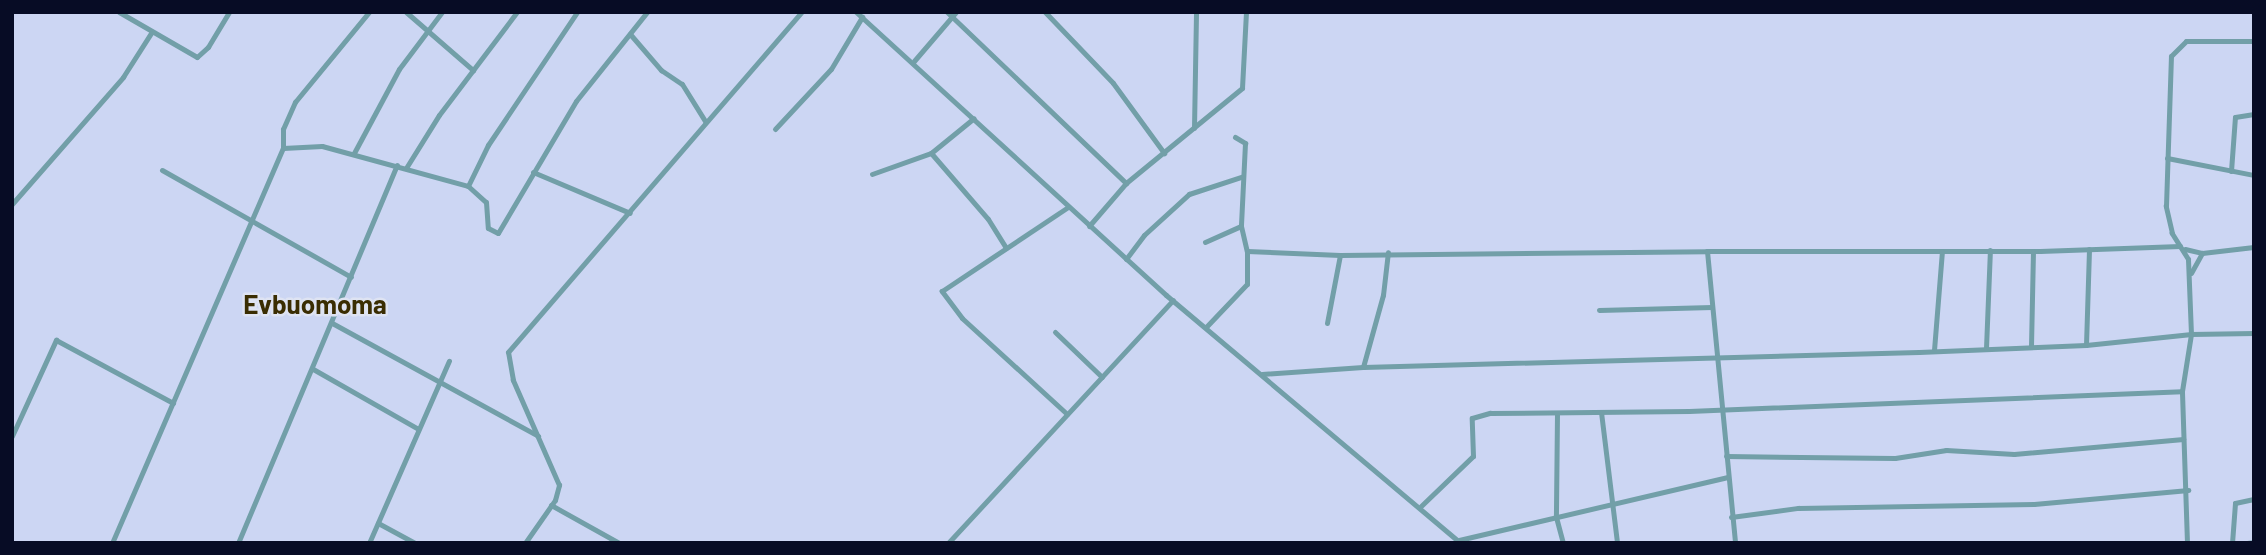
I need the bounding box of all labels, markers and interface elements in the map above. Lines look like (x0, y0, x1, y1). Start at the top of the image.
district label: Evbuomoma (243, 288, 387, 320)

